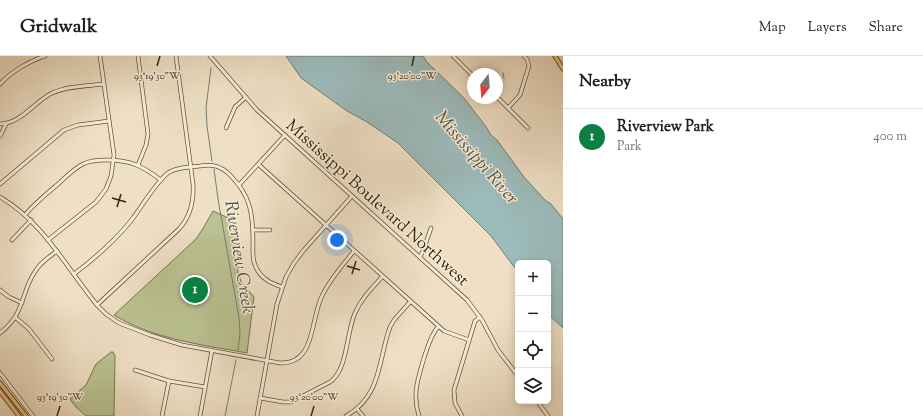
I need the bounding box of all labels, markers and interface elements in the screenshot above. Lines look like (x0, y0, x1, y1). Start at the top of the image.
text: Gridwalk (20, 14, 97, 41)
text: Map (759, 18, 786, 38)
text: Layers (808, 18, 846, 38)
text: Share (868, 18, 903, 38)
north arrow (467, 68, 503, 104)
text: 93°19'30"W (134, 69, 180, 84)
text: 93°20'00"W (388, 69, 436, 84)
text: Nearby (579, 70, 631, 94)
water label: Mississippi River (428, 106, 524, 211)
street label: Mississippi Boulevard Northwest (280, 115, 474, 293)
text: Riverview Park (617, 117, 714, 138)
text: 1 (590, 128, 594, 146)
text: 400 m (873, 128, 907, 146)
text: Park (617, 138, 642, 156)
water label: Riverview Creek (216, 199, 260, 316)
your location (327, 230, 347, 250)
map controls (515, 260, 551, 404)
button: + (515, 260, 551, 296)
pin: 1 (182, 275, 208, 305)
button: − (515, 296, 551, 332)
button: locate (515, 332, 551, 368)
button: layers (515, 368, 551, 404)
text: 93°19'30"W (37, 390, 83, 405)
text: 93°20'00"W (290, 390, 338, 405)

